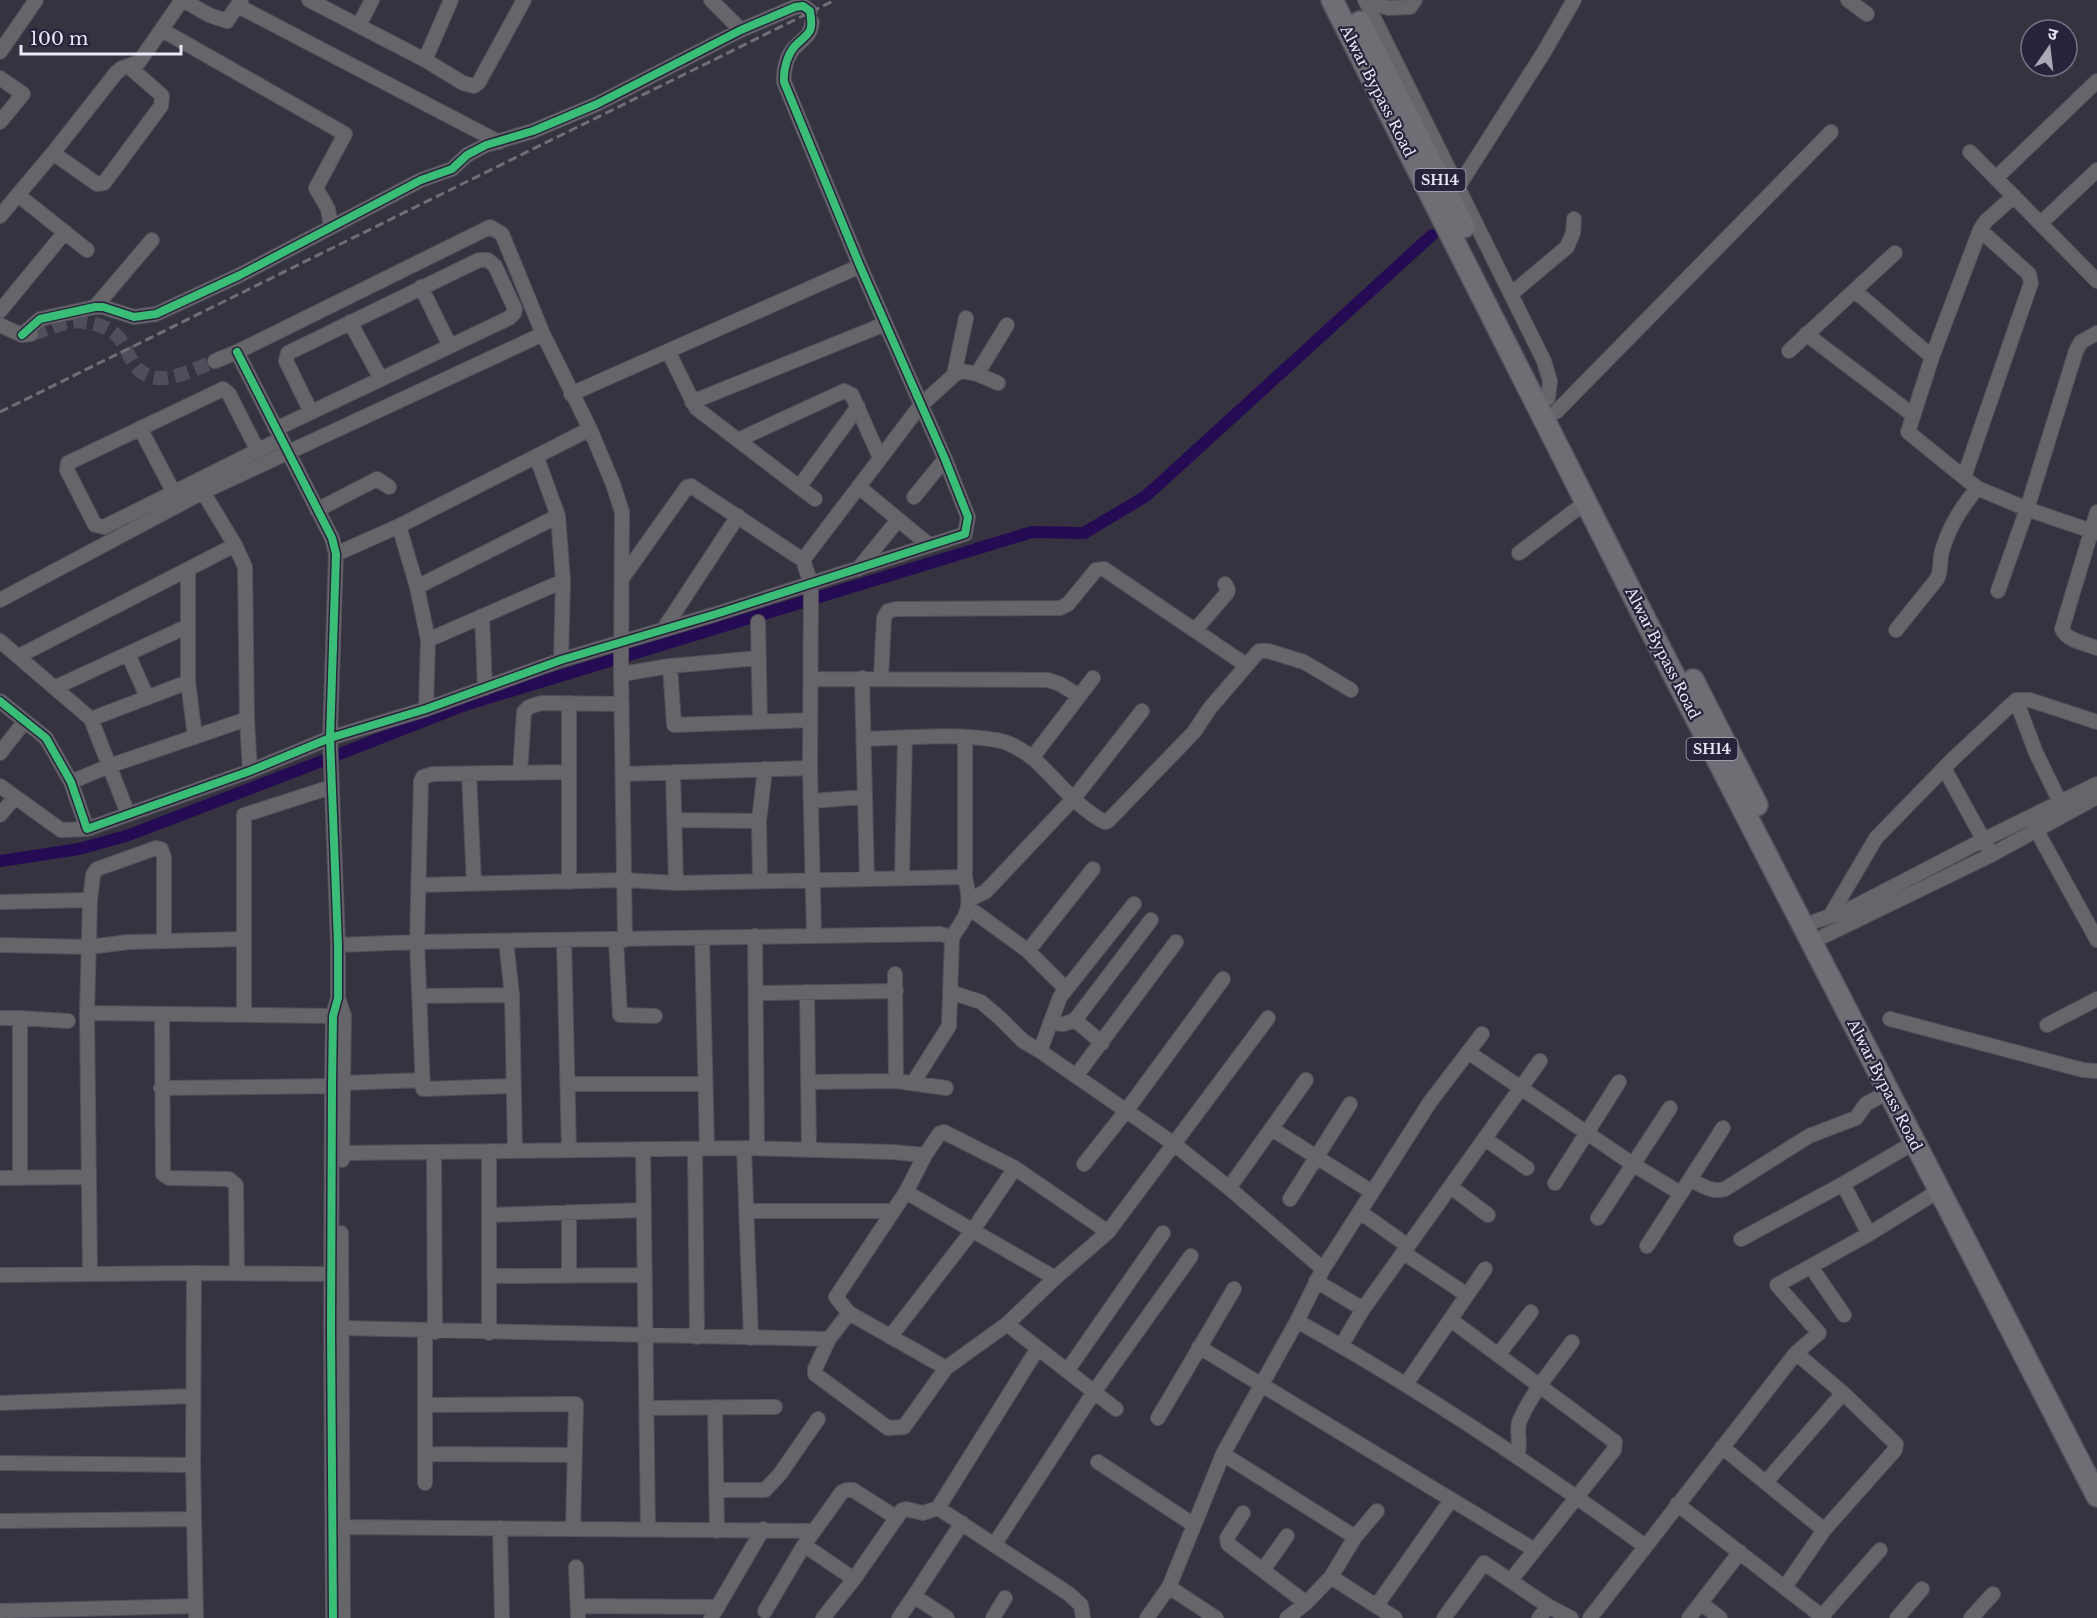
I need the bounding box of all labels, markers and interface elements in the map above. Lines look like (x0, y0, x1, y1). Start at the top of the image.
scale bar (21, 18, 182, 56)
north arrow (2019, 18, 2079, 78)
street label: Alwar Bypass Road (1336, 21, 1419, 160)
text: उ (2046, 23, 2060, 44)
text: 100 m (30, 28, 88, 50)
road number: SH14 (1414, 169, 1466, 191)
street label: Alwar Bypass Road (1621, 583, 1704, 722)
road number: SH14 (1686, 738, 1738, 760)
street label: Alwar Bypass Road (1843, 1015, 1926, 1154)

